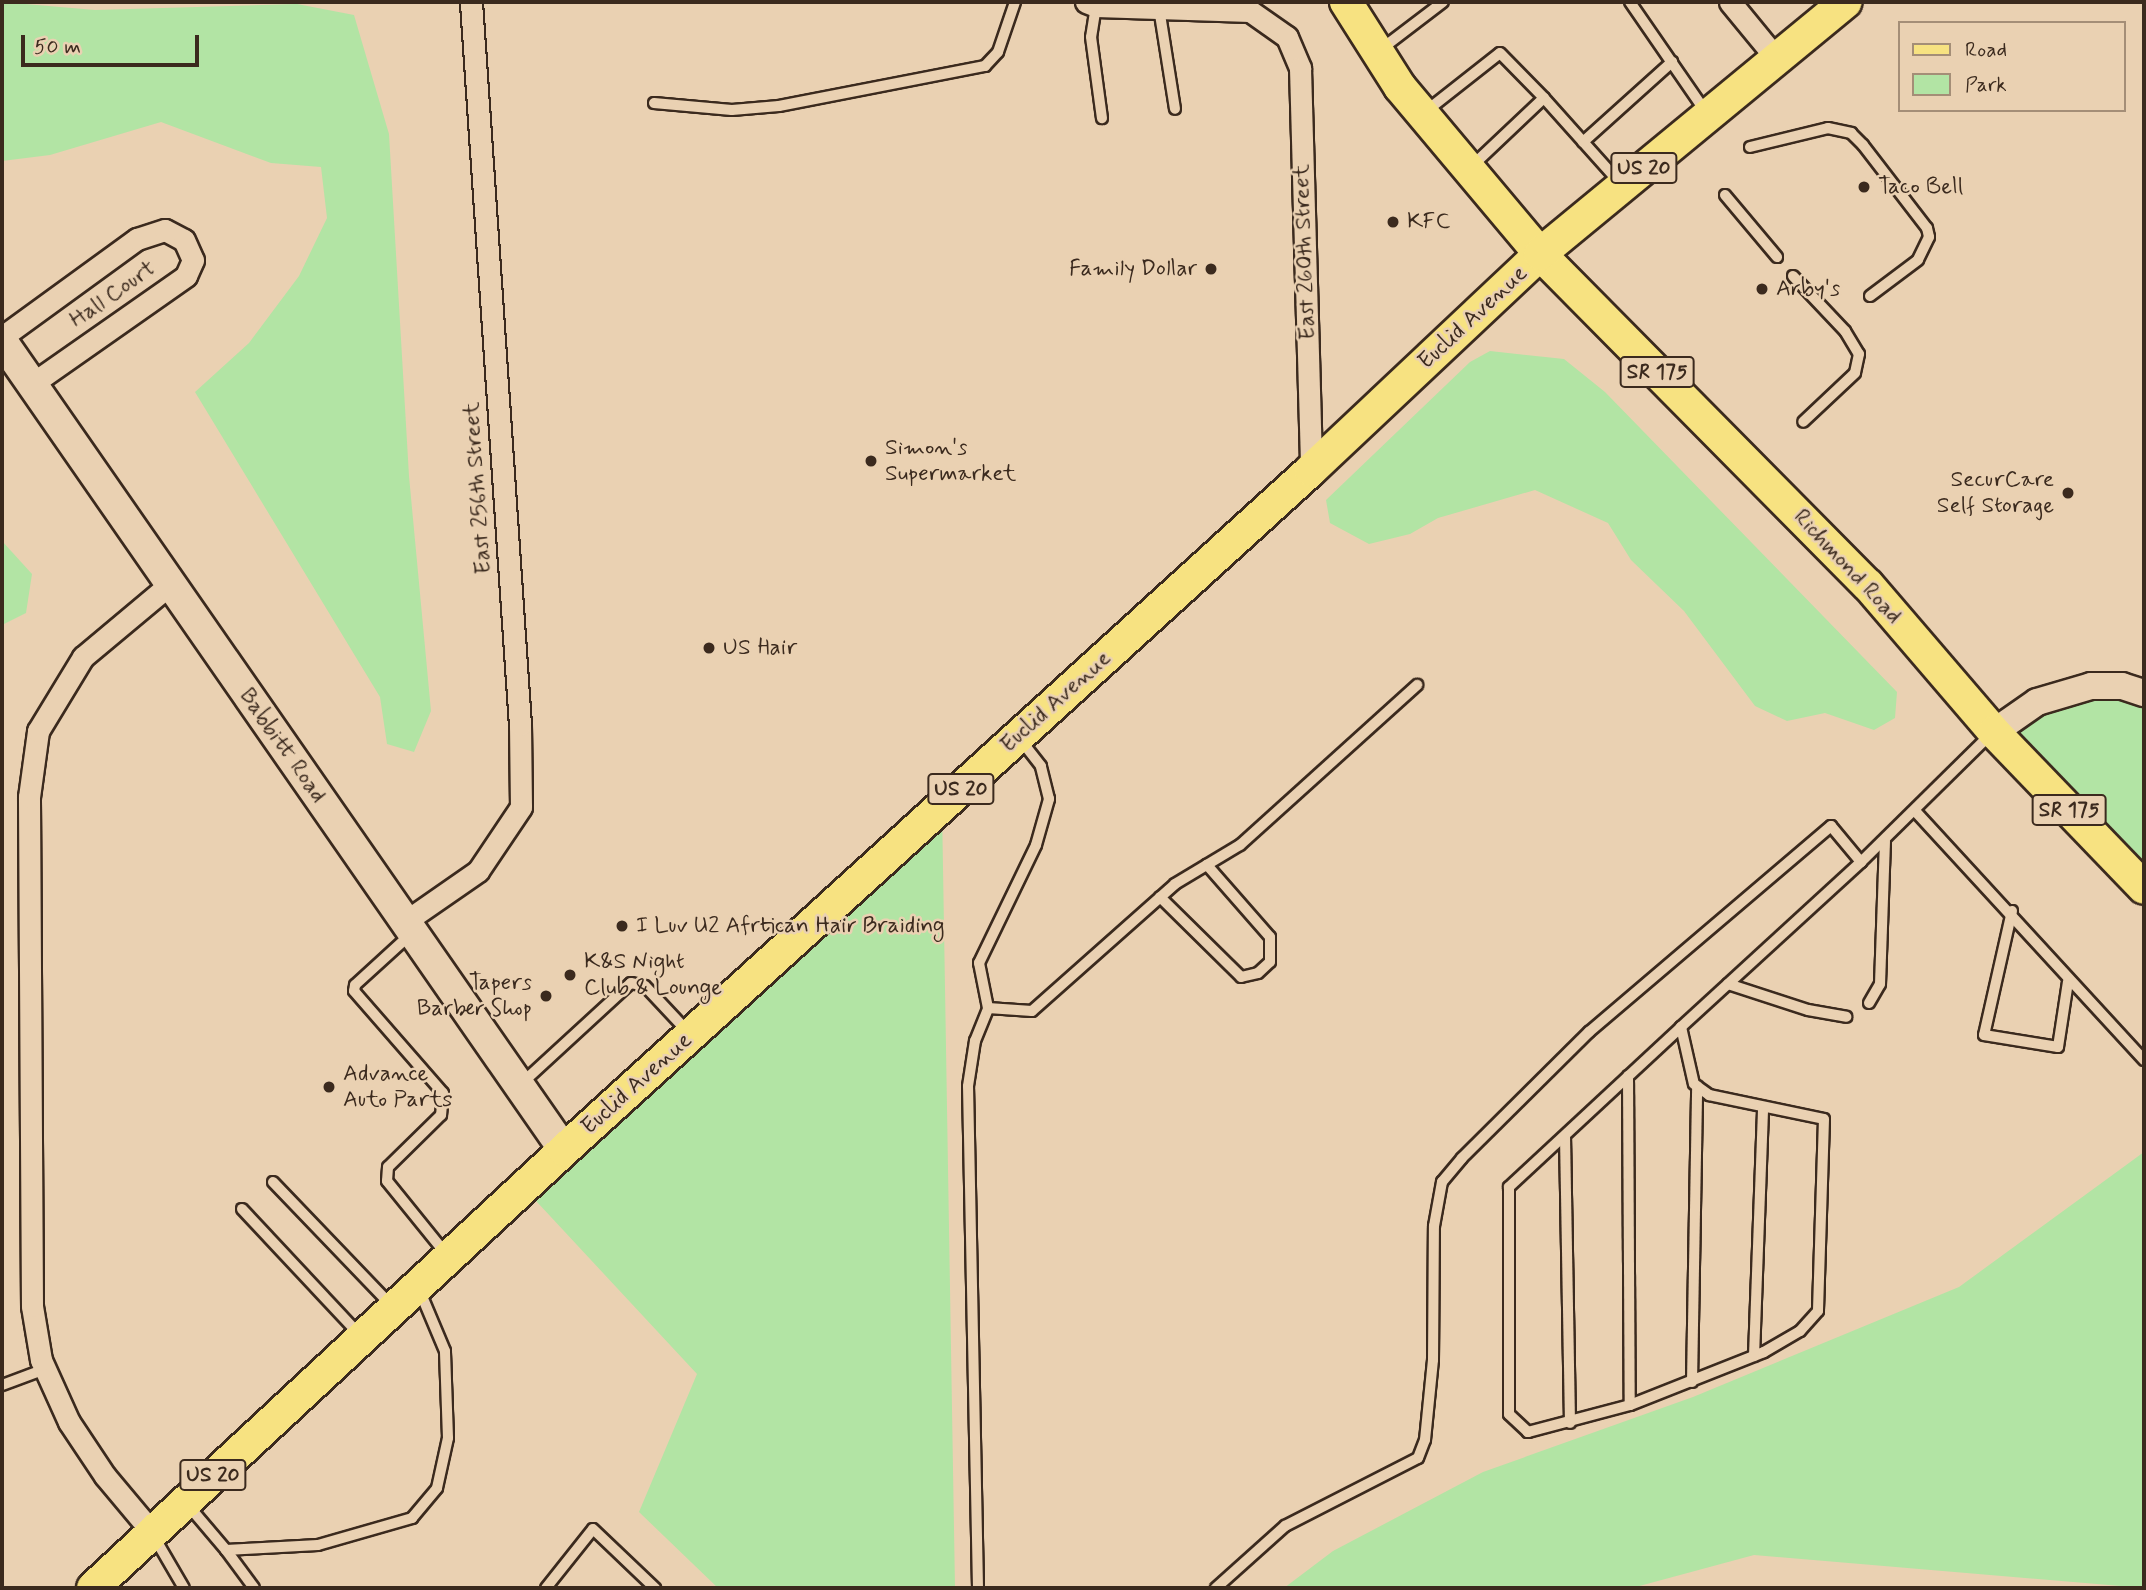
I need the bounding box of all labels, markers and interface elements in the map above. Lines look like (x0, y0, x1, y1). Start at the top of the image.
scale bar (24, 21, 203, 65)
legend (1898, 21, 2125, 112)
text: 50 m (34, 33, 81, 61)
text: Road (1965, 36, 2007, 64)
text: Park (1965, 71, 2007, 99)
road number: US 20 (1609, 150, 1679, 186)
street label: East 260th Street (1288, 164, 1322, 340)
place label: Taco Bell (1878, 173, 1962, 201)
marker: Taco Bell (1856, 179, 1872, 195)
place label: KFC (1407, 208, 1450, 236)
marker: KFC (1385, 214, 1401, 230)
street label: Hall Court (65, 255, 161, 335)
place label: Family Dollar (1068, 255, 1197, 283)
marker: Family Dollar (1203, 261, 1219, 277)
street label: Euclid Avenue (1415, 263, 1531, 373)
place label: Arby's (1776, 275, 1840, 303)
marker: Arby's (1754, 281, 1770, 297)
road number: SR 175 (1618, 354, 1696, 390)
street label: East 256th Street (458, 401, 498, 575)
place label: Simon's Supermarket (885, 434, 1016, 488)
marker: Simon's Supermarket (863, 453, 879, 469)
place label: SecurCare Self Storage (1937, 466, 2054, 520)
marker: SecurCare Self Storage (2060, 485, 2076, 501)
street label: Richmond Road (1787, 504, 1907, 630)
place label: US Hair (723, 634, 799, 662)
marker: US Hair (701, 640, 717, 656)
street label: Euclid Avenue (997, 647, 1115, 757)
street label: Babbitt Road (232, 683, 332, 809)
road number: US 20 (926, 772, 996, 806)
road number: SR 175 (2030, 792, 2108, 828)
place label: I Luv U2 Afrtican Hair Braiding (636, 912, 947, 940)
marker: I Luv U2 Afrtican Hair Braiding (614, 918, 630, 934)
place label: K&S Night Club & Lounge (584, 948, 722, 1002)
marker: K&S Night Club & Lounge (562, 967, 578, 983)
place label: Tapers Barber Shop (416, 969, 532, 1023)
marker: Tapers Barber Shop (538, 988, 554, 1004)
street label: Euclid Avenue (578, 1029, 696, 1139)
place label: Advance Auto Parts (343, 1060, 448, 1114)
marker: Advance Auto Parts (321, 1079, 337, 1095)
road number: US 20 (178, 1458, 248, 1492)

